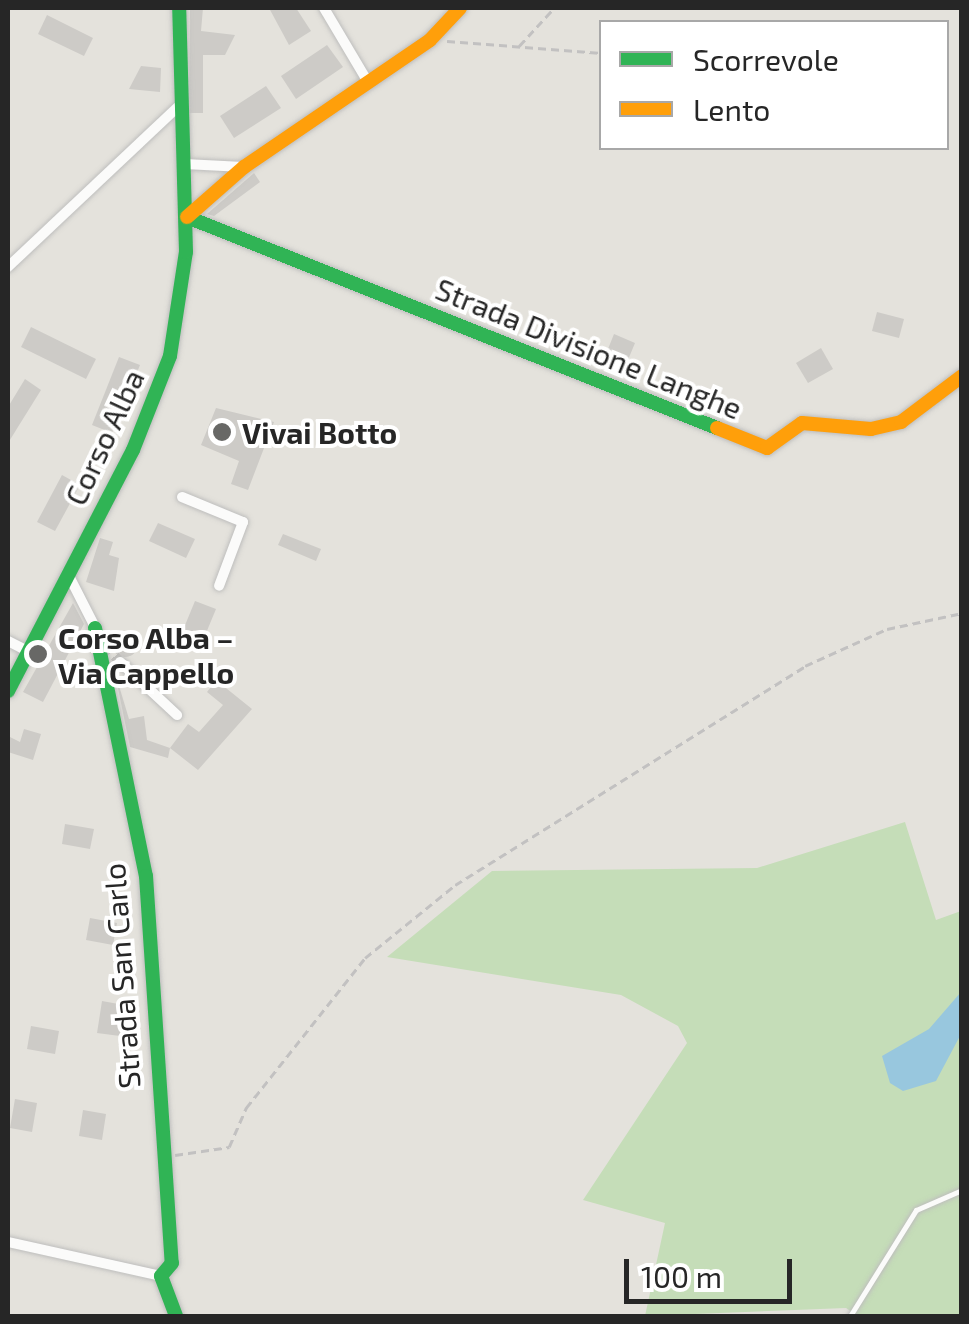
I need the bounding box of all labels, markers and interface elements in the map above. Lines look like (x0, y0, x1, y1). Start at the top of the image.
legend (599, 20, 949, 150)
text: Scorrevole (693, 41, 839, 77)
text: Lento (693, 91, 770, 127)
street label: Strada Divisione Langhe (431, 270, 747, 426)
street label: Corso Alba (57, 363, 151, 511)
place label: Vivai Botto (242, 414, 397, 450)
marker: Vivai Botto (211, 421, 233, 443)
place label: Corso Alba – Via Cappello (58, 619, 234, 690)
marker: Corso Alba – Via Cappello (27, 643, 49, 665)
street label: Strada San Carlo (95, 862, 147, 1090)
scale bar (629, 1239, 796, 1301)
text: 100 m (641, 1258, 722, 1294)

